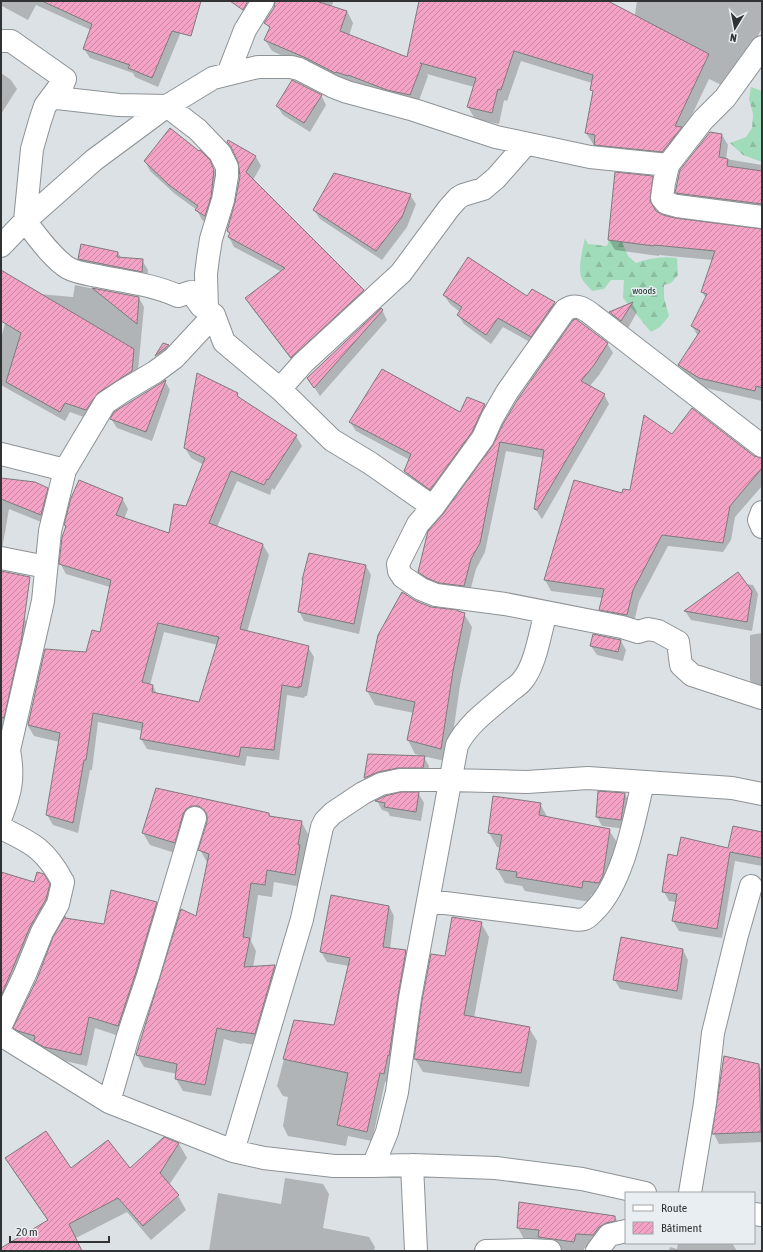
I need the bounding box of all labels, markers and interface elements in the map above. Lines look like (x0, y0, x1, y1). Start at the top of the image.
north arrow (715, 8, 755, 48)
text: N (729, 31, 738, 44)
park label: woods (632, 285, 656, 296)
legend (625, 1192, 755, 1244)
text: Route (661, 1201, 687, 1215)
scale bar (10, 1218, 109, 1244)
text: Bâtiment (661, 1221, 702, 1235)
text: 20 m (16, 1225, 38, 1239)

